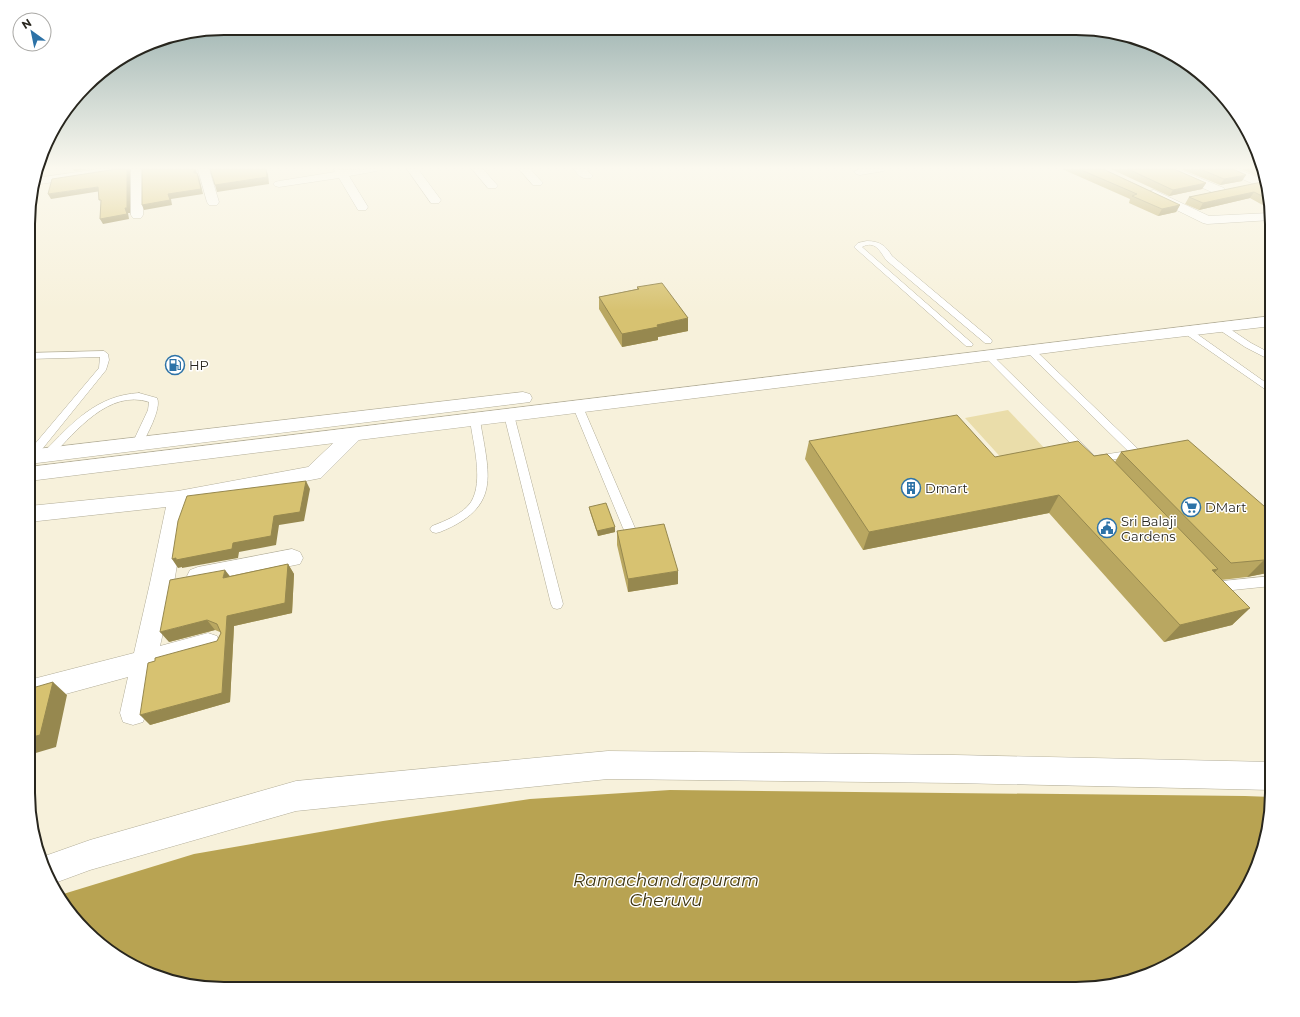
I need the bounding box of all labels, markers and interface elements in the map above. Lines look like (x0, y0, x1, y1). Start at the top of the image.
north arrow (12, 12, 52, 52)
text: N (19, 15, 34, 32)
fuel station icon: HP (164, 354, 186, 376)
place label: HP (189, 357, 209, 373)
building icon: Dmart (900, 477, 922, 499)
place label: Dmart (925, 480, 968, 496)
supermarket icon: DMart (1180, 496, 1202, 518)
place label: DMart (1205, 499, 1247, 515)
place label: Sri Balaji Gardens (1121, 513, 1177, 544)
public building icon: Sri Balaji Gardens (1096, 517, 1118, 539)
water label: Ramachandrapuram Cheruvu (573, 870, 759, 910)

